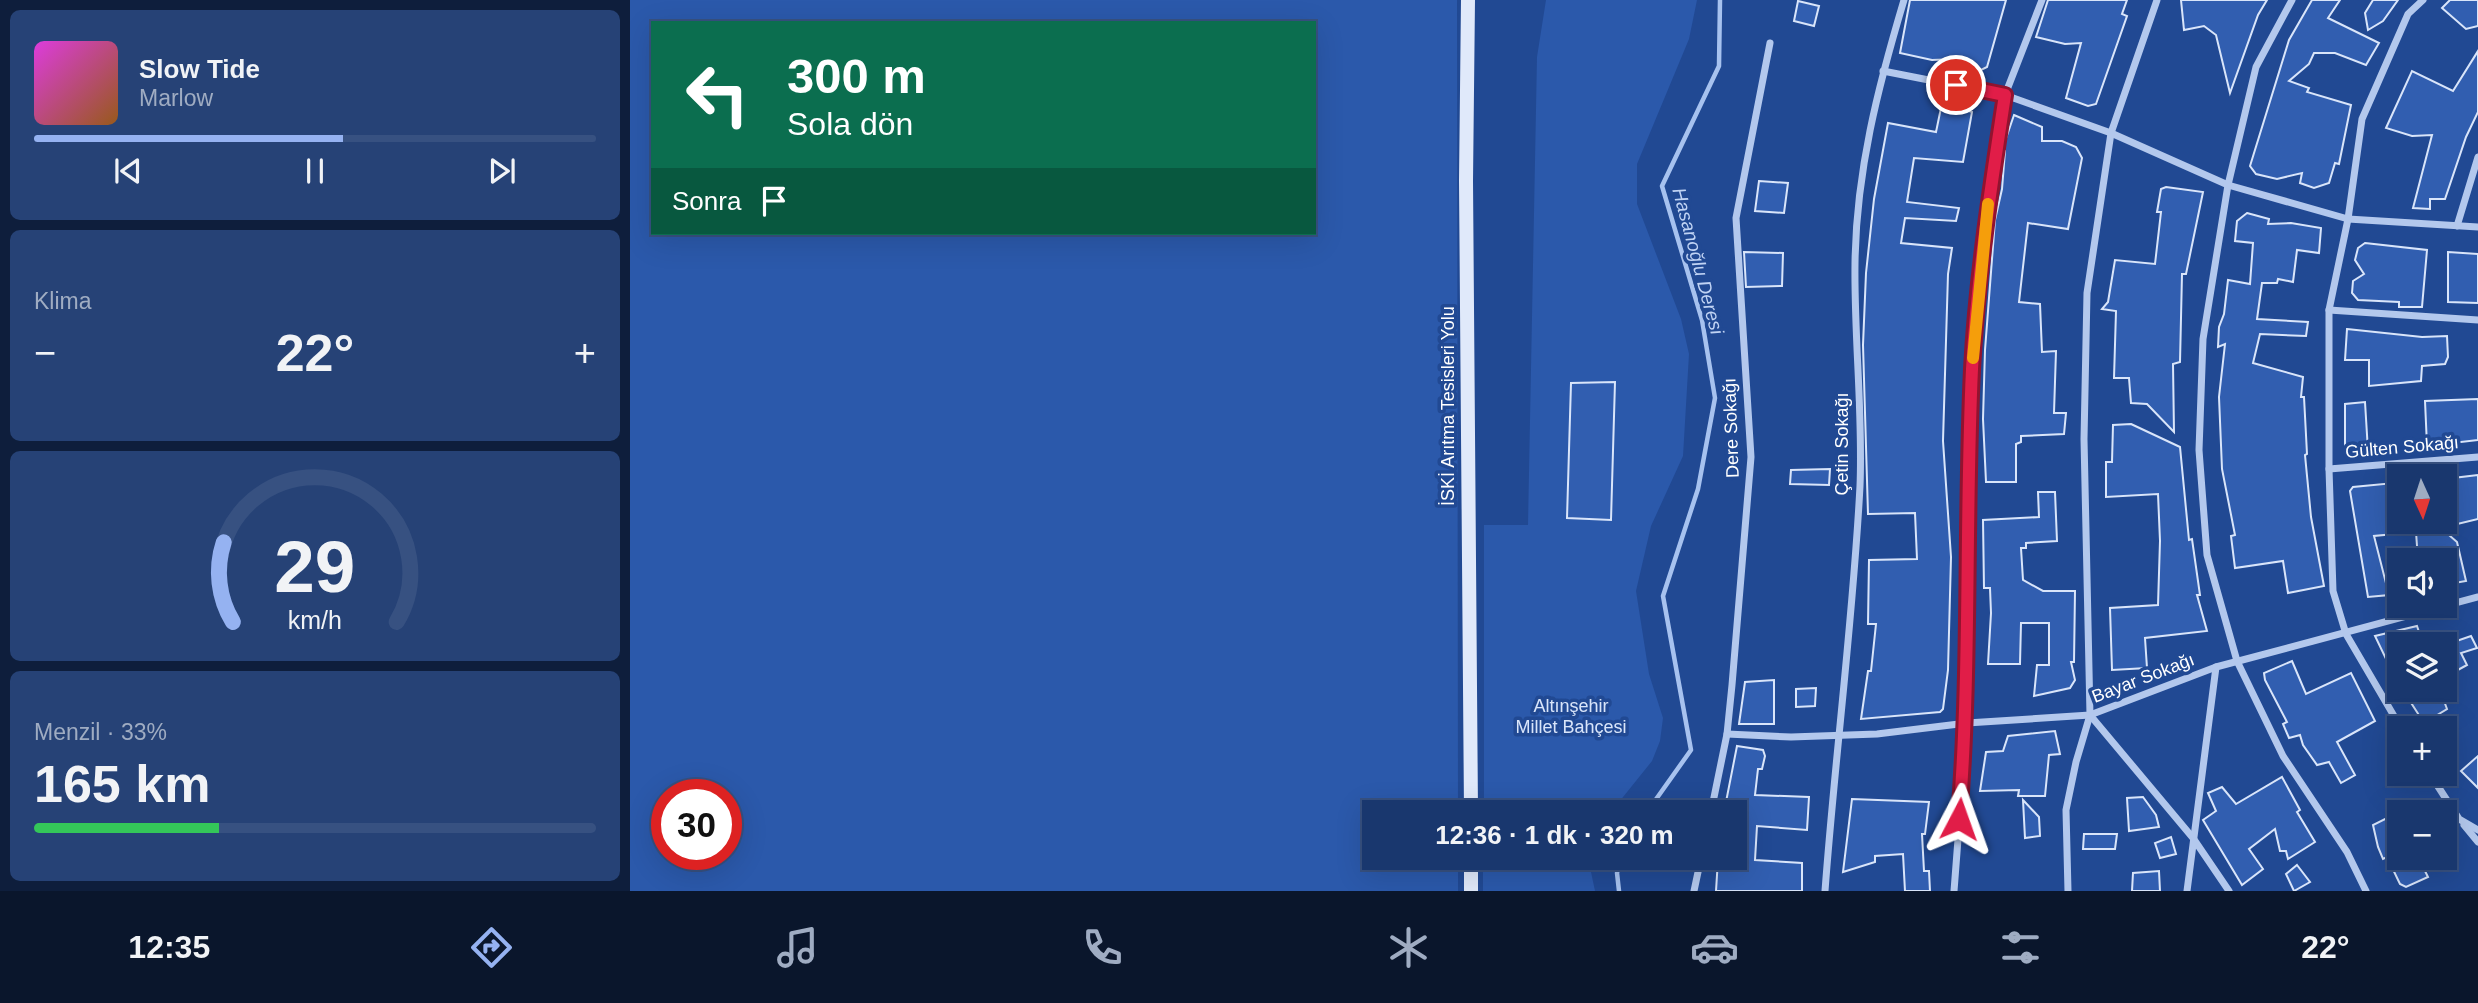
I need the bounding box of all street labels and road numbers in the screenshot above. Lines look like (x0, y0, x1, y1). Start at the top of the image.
street label: İSKİ Arıtma Tesisleri Yolu (1438, 306, 1458, 506)
street label: Dere Sokağı (1719, 378, 1743, 478)
street label: Çetin Sokağı (1832, 392, 1852, 496)
street label: Gülten Sokağı (2344, 432, 2460, 462)
street label: Bayar Sokağı (2089, 649, 2197, 707)

